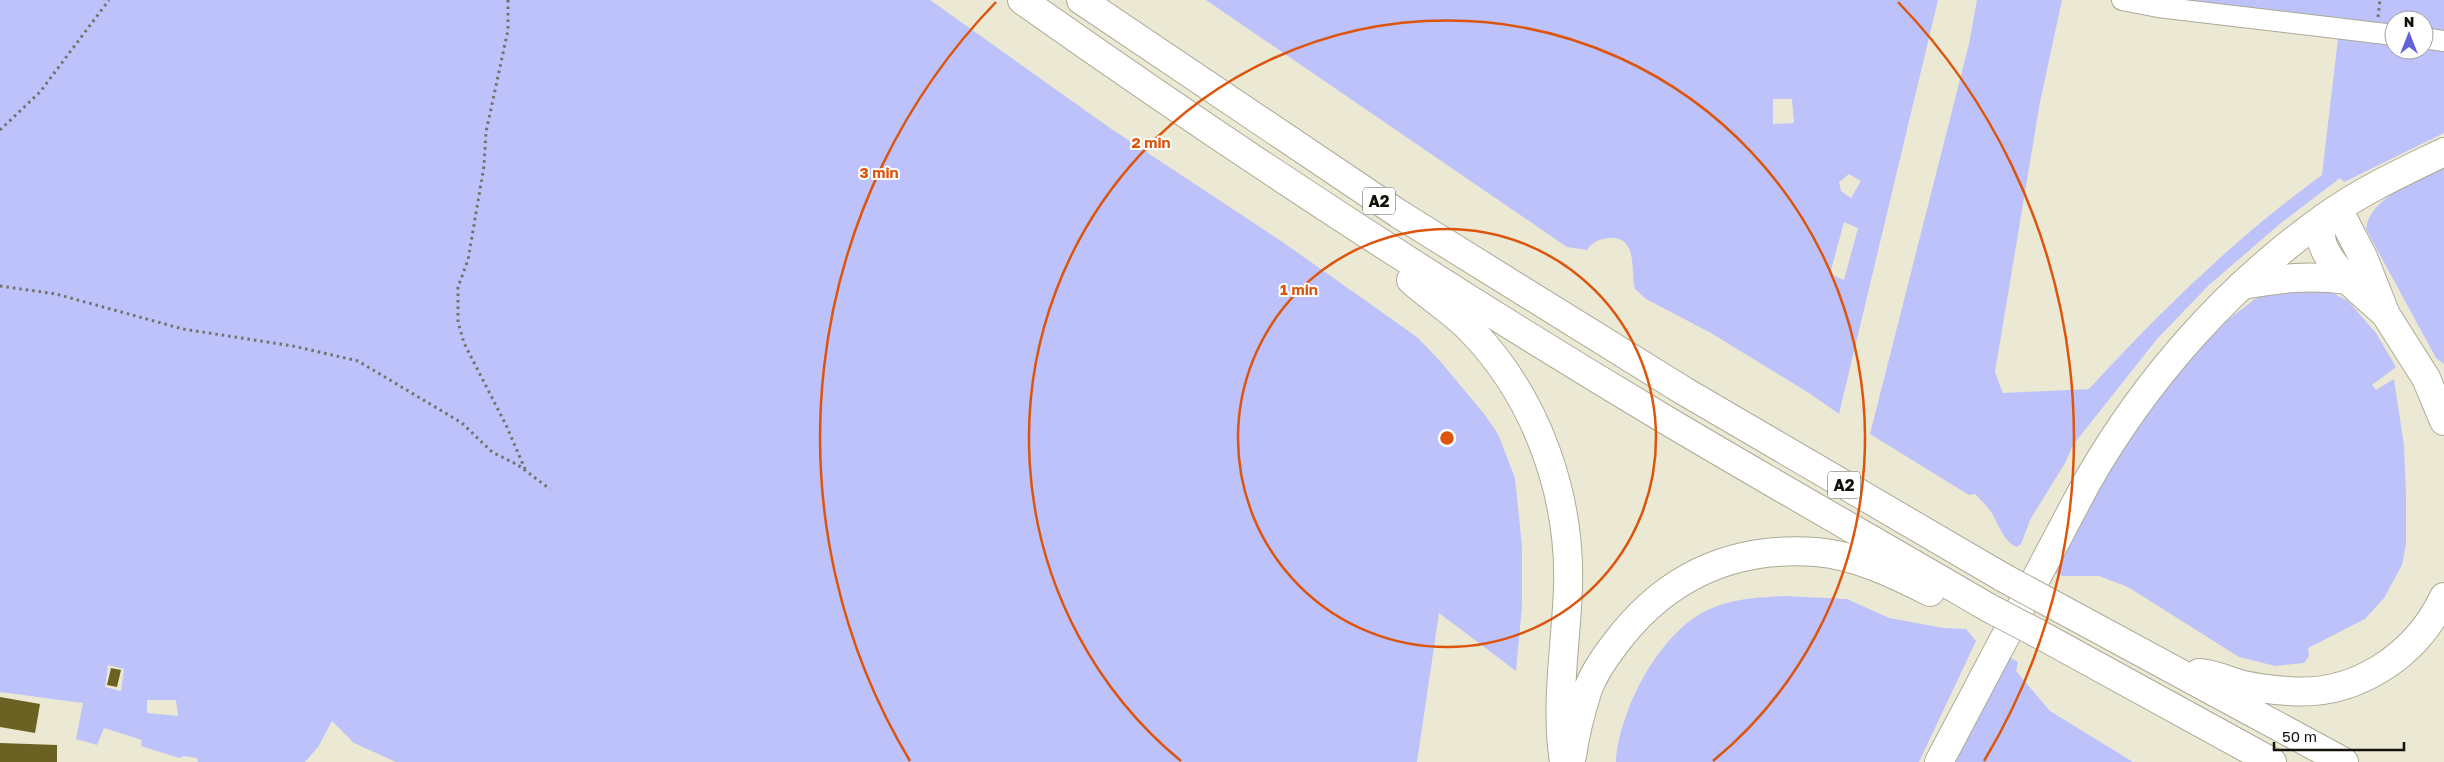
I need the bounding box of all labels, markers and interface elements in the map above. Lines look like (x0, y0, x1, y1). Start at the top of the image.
north arrow (2384, 10, 2434, 60)
text: N (2404, 13, 2414, 30)
text: 2 min (1131, 133, 1171, 151)
text: 3 min (859, 163, 899, 181)
road number: A2 (1363, 188, 1395, 215)
text: 1 min (1280, 280, 1318, 298)
centre of rings (1438, 429, 1456, 447)
road number: A2 (1828, 472, 1860, 498)
scale bar (2274, 720, 2404, 752)
text: 50 m (2282, 727, 2317, 745)

